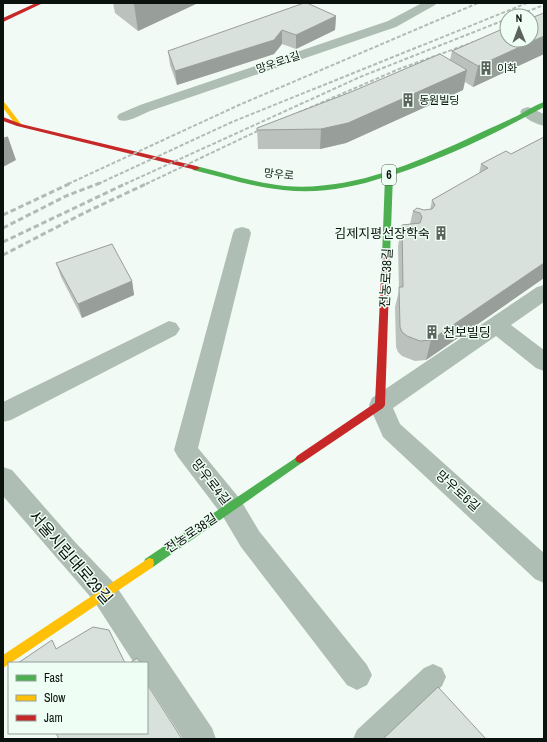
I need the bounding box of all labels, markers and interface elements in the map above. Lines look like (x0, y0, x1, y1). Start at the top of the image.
north arrow (499, 8, 539, 48)
text: N (515, 11, 522, 25)
street label: 망우로1길 (254, 48, 302, 76)
building icon: 이화 (478, 60, 494, 76)
place label: 이화 (497, 61, 517, 75)
building icon: 동원빌딩 (400, 92, 416, 108)
place label: 동원빌딩 (419, 93, 459, 107)
street label: 망우로 (263, 165, 295, 183)
road number: 6 (382, 165, 396, 185)
place label: 김제지평선장학숙 (334, 225, 430, 242)
building icon: 김제지평선장학숙 (433, 225, 449, 241)
street label: 전농로38길 (376, 248, 396, 308)
building icon: 천보빌딩 (424, 324, 440, 340)
place label: 천보빌딩 (443, 324, 491, 341)
street label: 망우로4길 (188, 456, 234, 508)
street label: 망우로6길 (432, 467, 484, 515)
street label: 서울시립대로29길 (24, 505, 118, 609)
street label: 전농로38길 (161, 509, 221, 557)
legend (8, 662, 148, 734)
text: Fast (44, 670, 63, 686)
text: Slow (44, 690, 66, 706)
text: Jam (44, 710, 63, 726)

